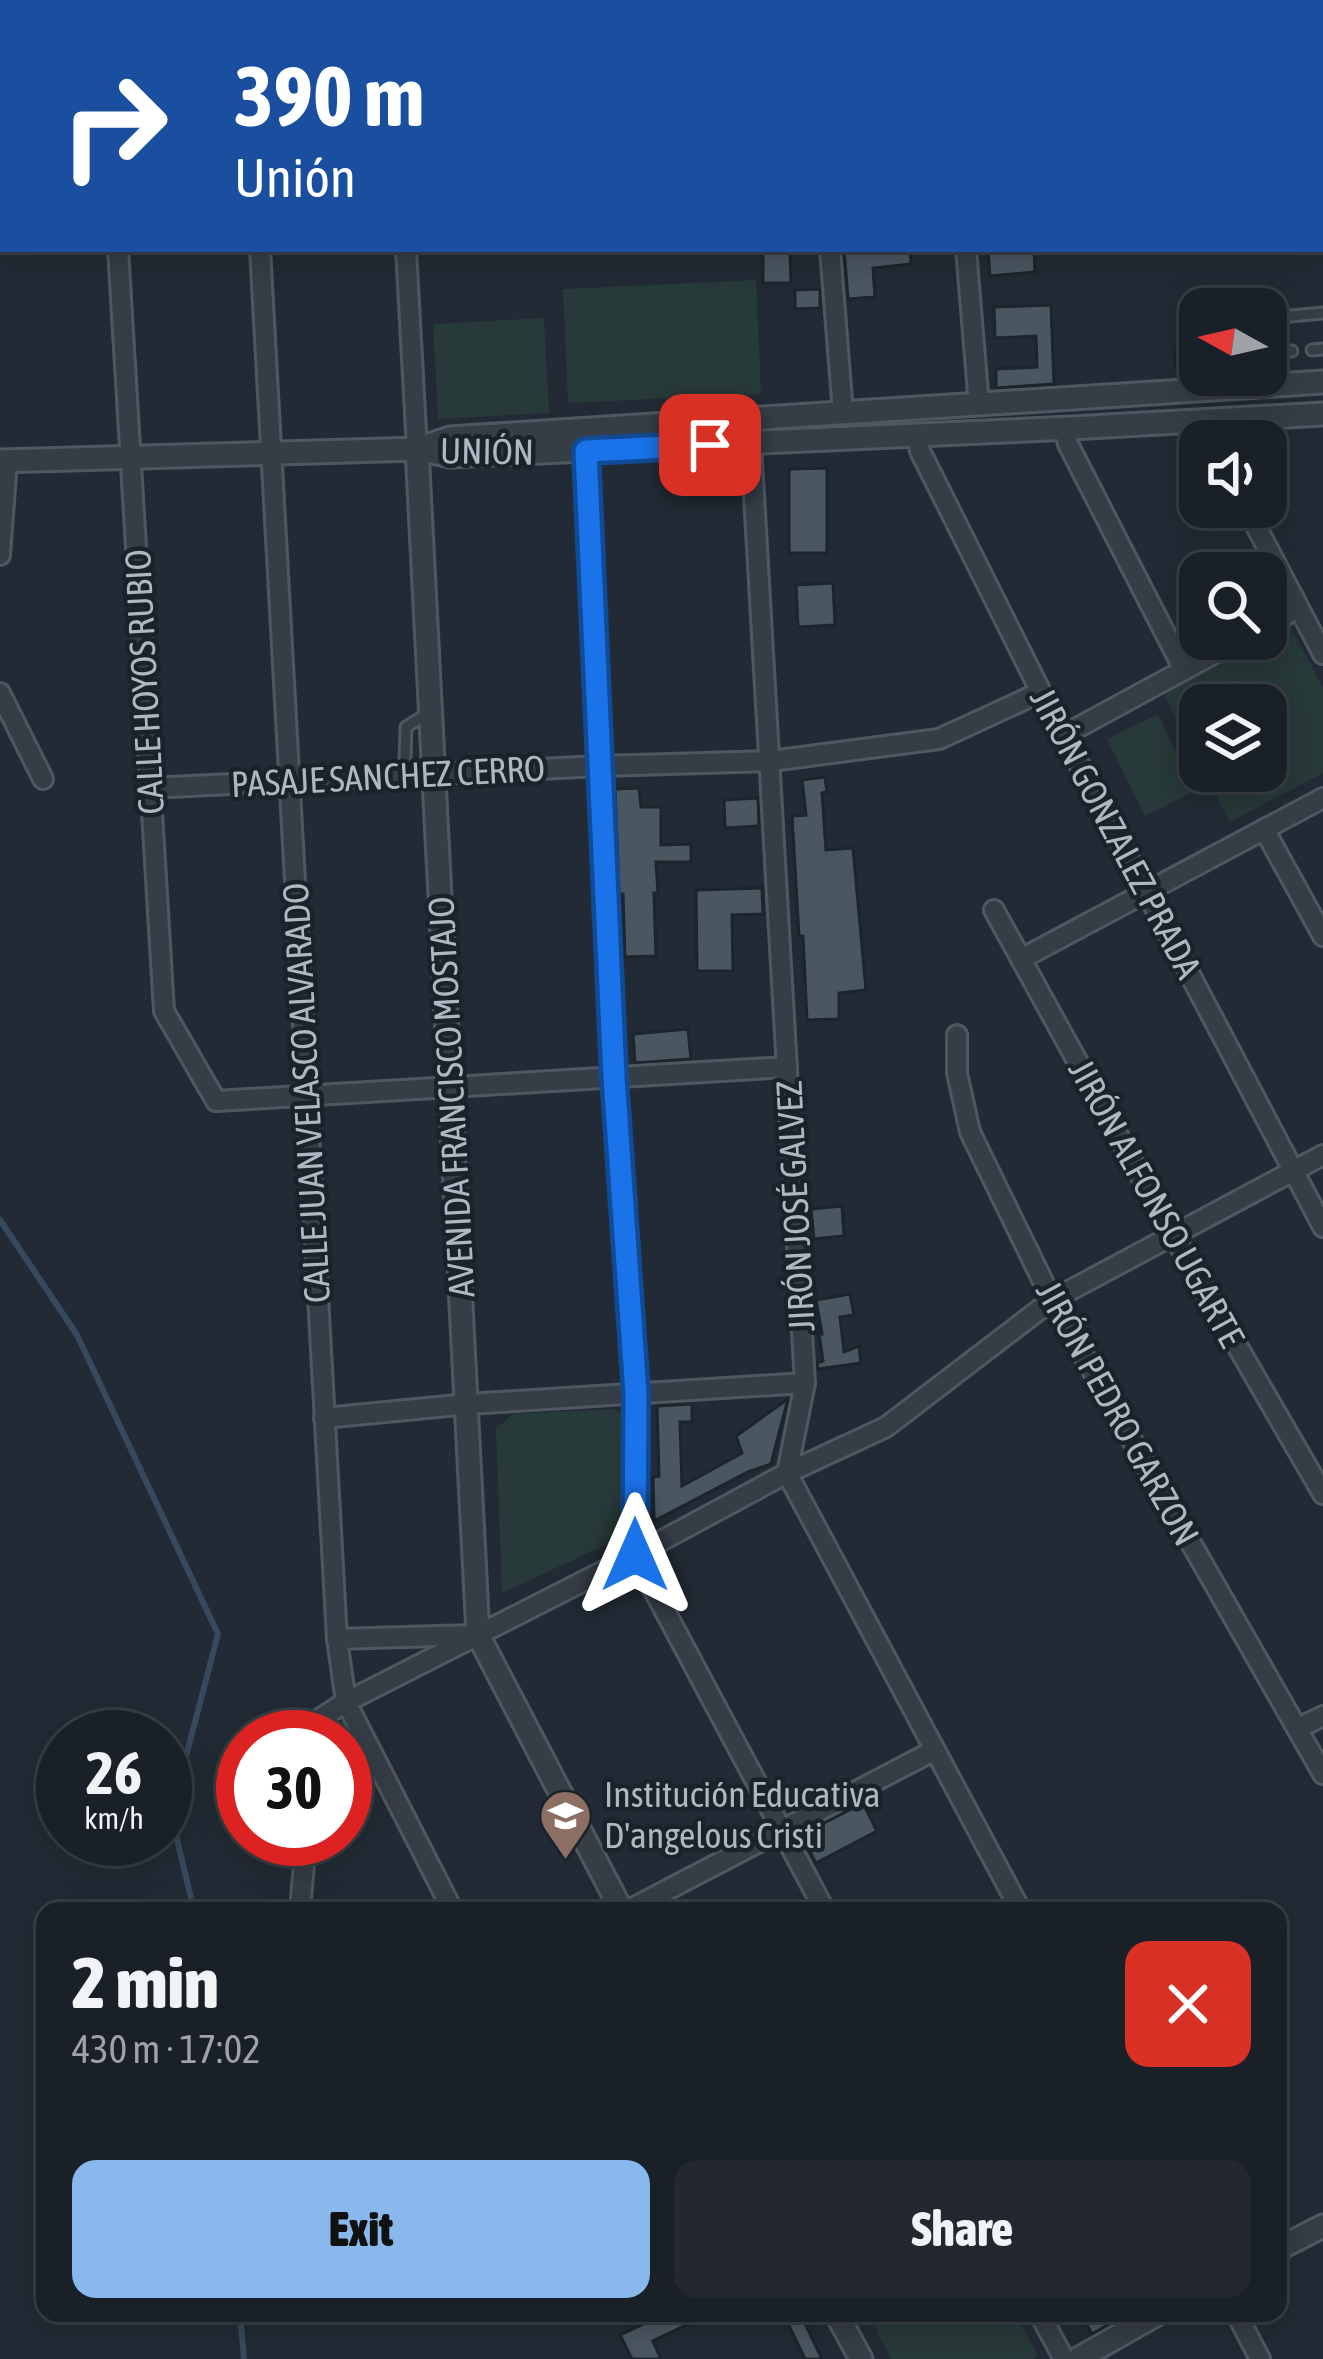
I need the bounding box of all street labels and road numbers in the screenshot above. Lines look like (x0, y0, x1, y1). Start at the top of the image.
street label: UNIÓN (440, 429, 534, 473)
street label: CALLE HOYOS RUBIO (116, 548, 172, 816)
street label: JIRÓN GONZALEZ PRADA (1022, 681, 1210, 985)
street label: PASAJE SANCHEZ CERRO (230, 747, 546, 805)
street label: CALLE JUAN VELASCO ALVARADO (274, 882, 338, 1304)
street label: AVENIDA FRANCISCO MOSTAJO (420, 896, 482, 1298)
street label: JIRÓN ALFONSO UGARTE (1061, 1052, 1253, 1354)
street label: JIRÓN JOSÉ GALVEZ (767, 1079, 823, 1333)
street label: JIRÓN PEDRO GARZON (1028, 1274, 1208, 1552)

